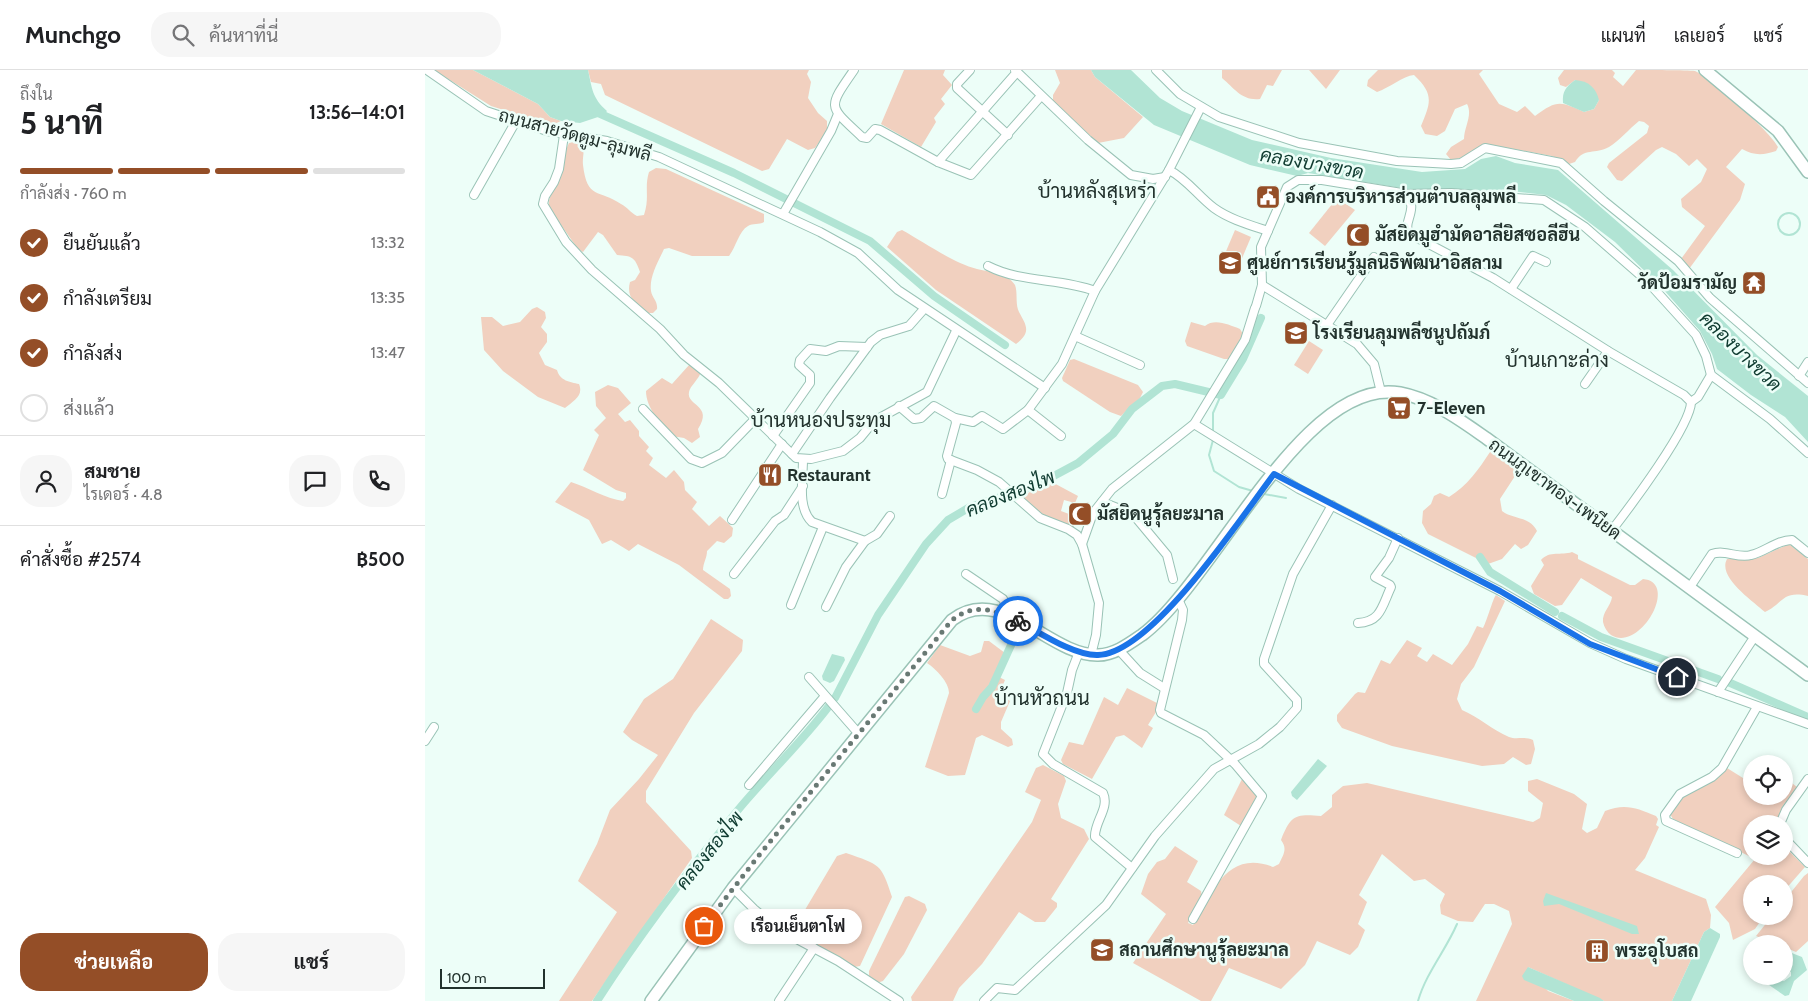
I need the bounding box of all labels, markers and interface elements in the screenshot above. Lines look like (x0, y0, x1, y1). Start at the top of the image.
search box (151, 12, 501, 57)
text: Munchgo (25, 20, 121, 49)
icon: search (169, 21, 197, 49)
text: ค้นหาที่นี่ (209, 24, 278, 47)
text: แผนที่ (1601, 25, 1646, 47)
text: เลเยอร์ (1674, 25, 1725, 47)
text: แชร์ (1753, 25, 1783, 47)
text: ถึงใน (20, 85, 53, 104)
text: 13:56–14:01 (309, 101, 405, 124)
street label: ถนนสายวัดตูม-ลุมพลี (496, 102, 654, 168)
text: 5 นาที (20, 103, 103, 142)
water label: คลองบางขวด (1258, 143, 1365, 184)
district label: บ้านหลังสุเหร่า (1038, 179, 1156, 205)
text: กำลังส่ง · 760 m (20, 184, 127, 203)
public building icon: องค์การบริหารส่วนตำบลลุมพลี (1255, 184, 1281, 210)
place label: องค์การบริหารส่วนตำบลลุมพลี (1285, 184, 1516, 211)
mosque icon: มัสยิดมูฮำมัดอาลียิสซอลีฮีน (1345, 222, 1371, 248)
place label: มัสยิดมูฮำมัดอาลียิสซอลีฮีน (1375, 222, 1580, 248)
icon: check (20, 229, 48, 257)
text: ยืนยันแล้ว (63, 232, 141, 255)
text: 13:32 (371, 233, 405, 252)
school or university icon: ศูนย์การเรียนรู้มูลนิธิพัฒนาอิสลาม (1217, 250, 1243, 276)
place label: ศูนย์การเรียนรู้มูลนิธิพัฒนาอิสลาม (1247, 250, 1503, 276)
temple icon: วัดป้อมรามัญ (1741, 270, 1767, 296)
place label: วัดป้อมรามัญ (1637, 272, 1737, 294)
icon: check (20, 284, 48, 312)
text: กำลังเตรียม (63, 287, 152, 310)
text: 13:35 (370, 288, 405, 307)
water label: คลองบางขวด (1695, 307, 1786, 396)
school or university icon: โรงเรียนลุมพลีชนูปถัมภ์ (1283, 320, 1309, 346)
place label: โรงเรียนลุมพลีชนูปถัมภ์ (1312, 320, 1491, 347)
icon: check (20, 339, 48, 367)
text: กำลังส่ง (63, 342, 122, 365)
text: 13:47 (371, 343, 405, 362)
district label: บ้านเกาะล่าง (1505, 348, 1609, 372)
supermarket icon: 7-Eleven (1386, 395, 1412, 421)
text: ส่งแล้ว (63, 397, 114, 420)
place label: 7-Eleven (1417, 397, 1485, 419)
district label: บ้านหนองประทุม (751, 408, 891, 434)
street label: ถนนภูเขาทอง-เพนียด (1483, 432, 1627, 546)
button: person (20, 455, 72, 507)
button: chat (289, 455, 341, 507)
button: phone (353, 455, 405, 507)
text: สมชาย (84, 460, 141, 483)
restaurant icon: Restaurant (757, 462, 783, 488)
place label: Restaurant (787, 464, 871, 486)
water label: คลองสองไพ (962, 464, 1058, 522)
text: ไรเดอร์ · 4.8 (84, 485, 163, 504)
mosque icon: มัสยิดนูรุ้ลยะมาล (1067, 501, 1093, 527)
place label: มัสยิดนูรุ้ลยะมาล (1097, 502, 1224, 528)
text: คำสั่งซื้อ #2574 (20, 548, 141, 571)
text: ฿500 (357, 548, 405, 571)
courier (993, 596, 1043, 646)
icon: bike (1004, 607, 1032, 635)
pin (1656, 656, 1698, 698)
icon: home (1663, 663, 1691, 691)
district label: บ้านหัวถนน (994, 686, 1090, 710)
map controls (1743, 755, 1793, 985)
button: locate (1743, 755, 1793, 805)
water label: คลองสองไพ (670, 806, 748, 894)
button: layers (1743, 815, 1793, 865)
button: + (1743, 875, 1793, 925)
pin (683, 905, 725, 947)
callout: เรือนเย็นตาโฟ (734, 908, 861, 944)
icon: bag (690, 912, 718, 940)
text: เรือนเย็นตาโฟ (751, 917, 845, 936)
button: ช่วยเหลือ (20, 933, 208, 991)
button: แชร์ (218, 933, 405, 991)
button: − (1743, 935, 1793, 985)
school or university icon: สถานศึกษานูรุ้ลยะมาล (1089, 937, 1115, 963)
place label: สถานศึกษานูรุ้ลยะมาล (1119, 937, 1289, 964)
building icon: พระอุโบสถ (1584, 938, 1610, 964)
place label: พระอุโบสถ (1615, 938, 1699, 965)
scale bar (440, 966, 545, 989)
text: 100 m (447, 969, 487, 987)

